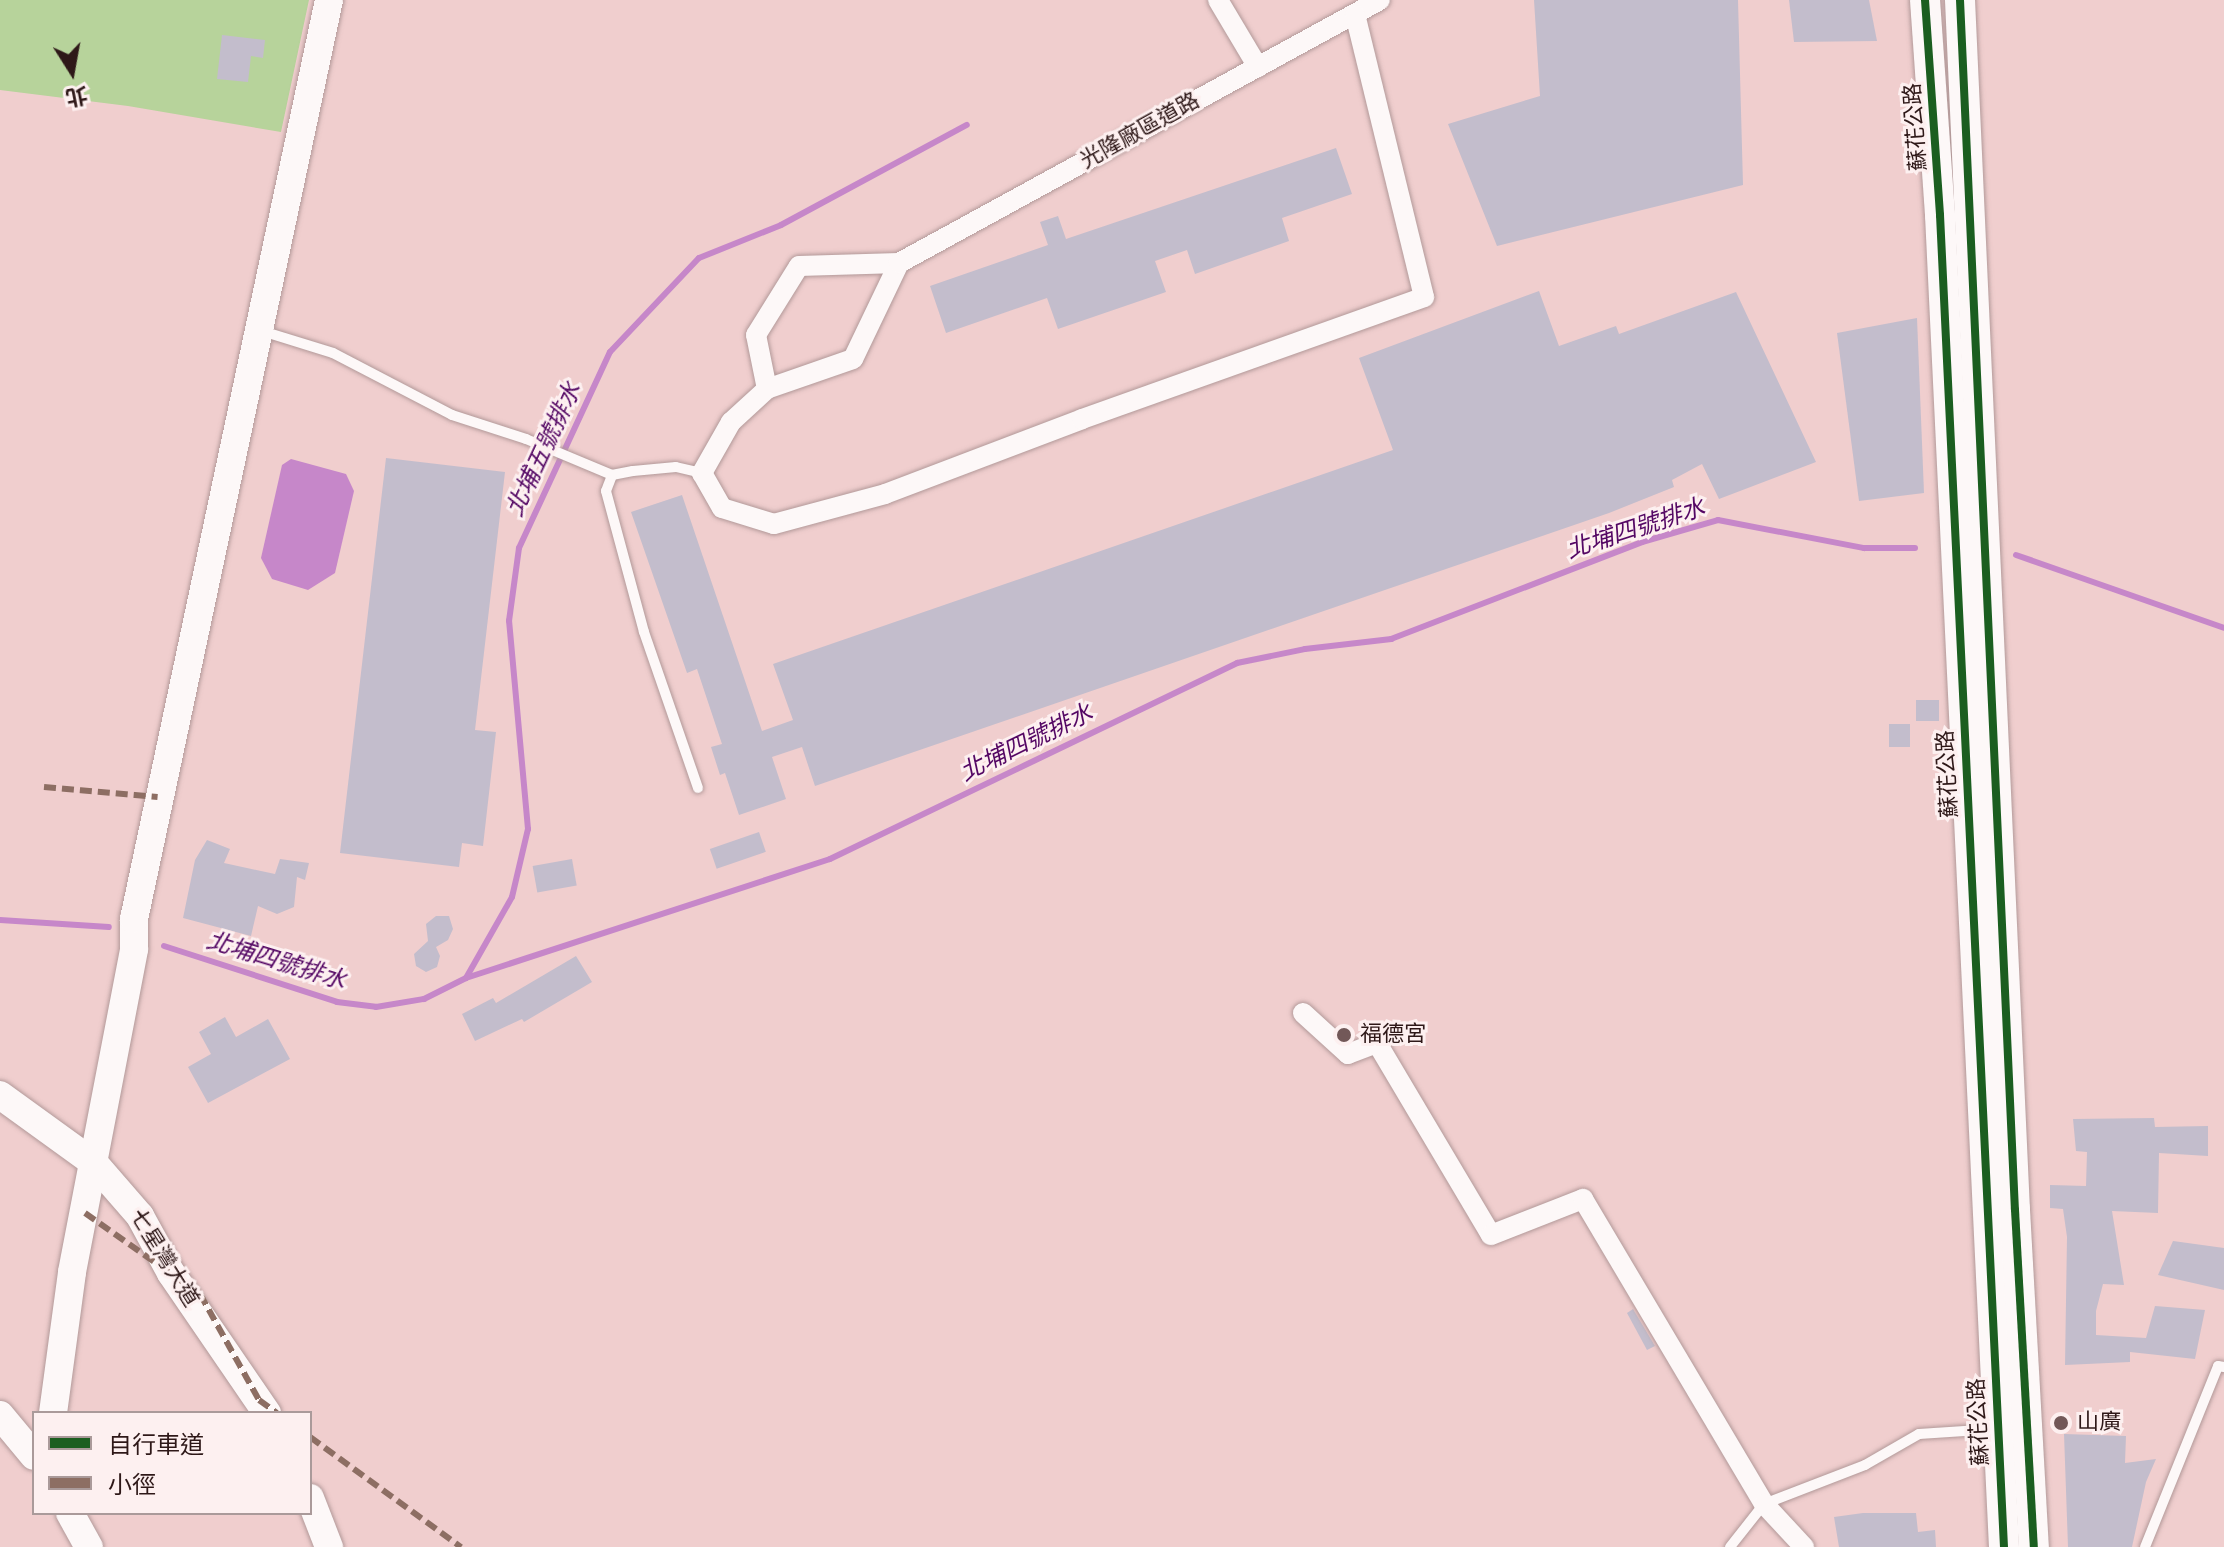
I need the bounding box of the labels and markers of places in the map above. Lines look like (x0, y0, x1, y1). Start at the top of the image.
place label: 福德宮 (1360, 1022, 1426, 1048)
marker: 福德宮 (1335, 1026, 1353, 1044)
place label: 山廣 (2077, 1410, 2121, 1436)
marker: 山廣 (2052, 1414, 2070, 1432)

